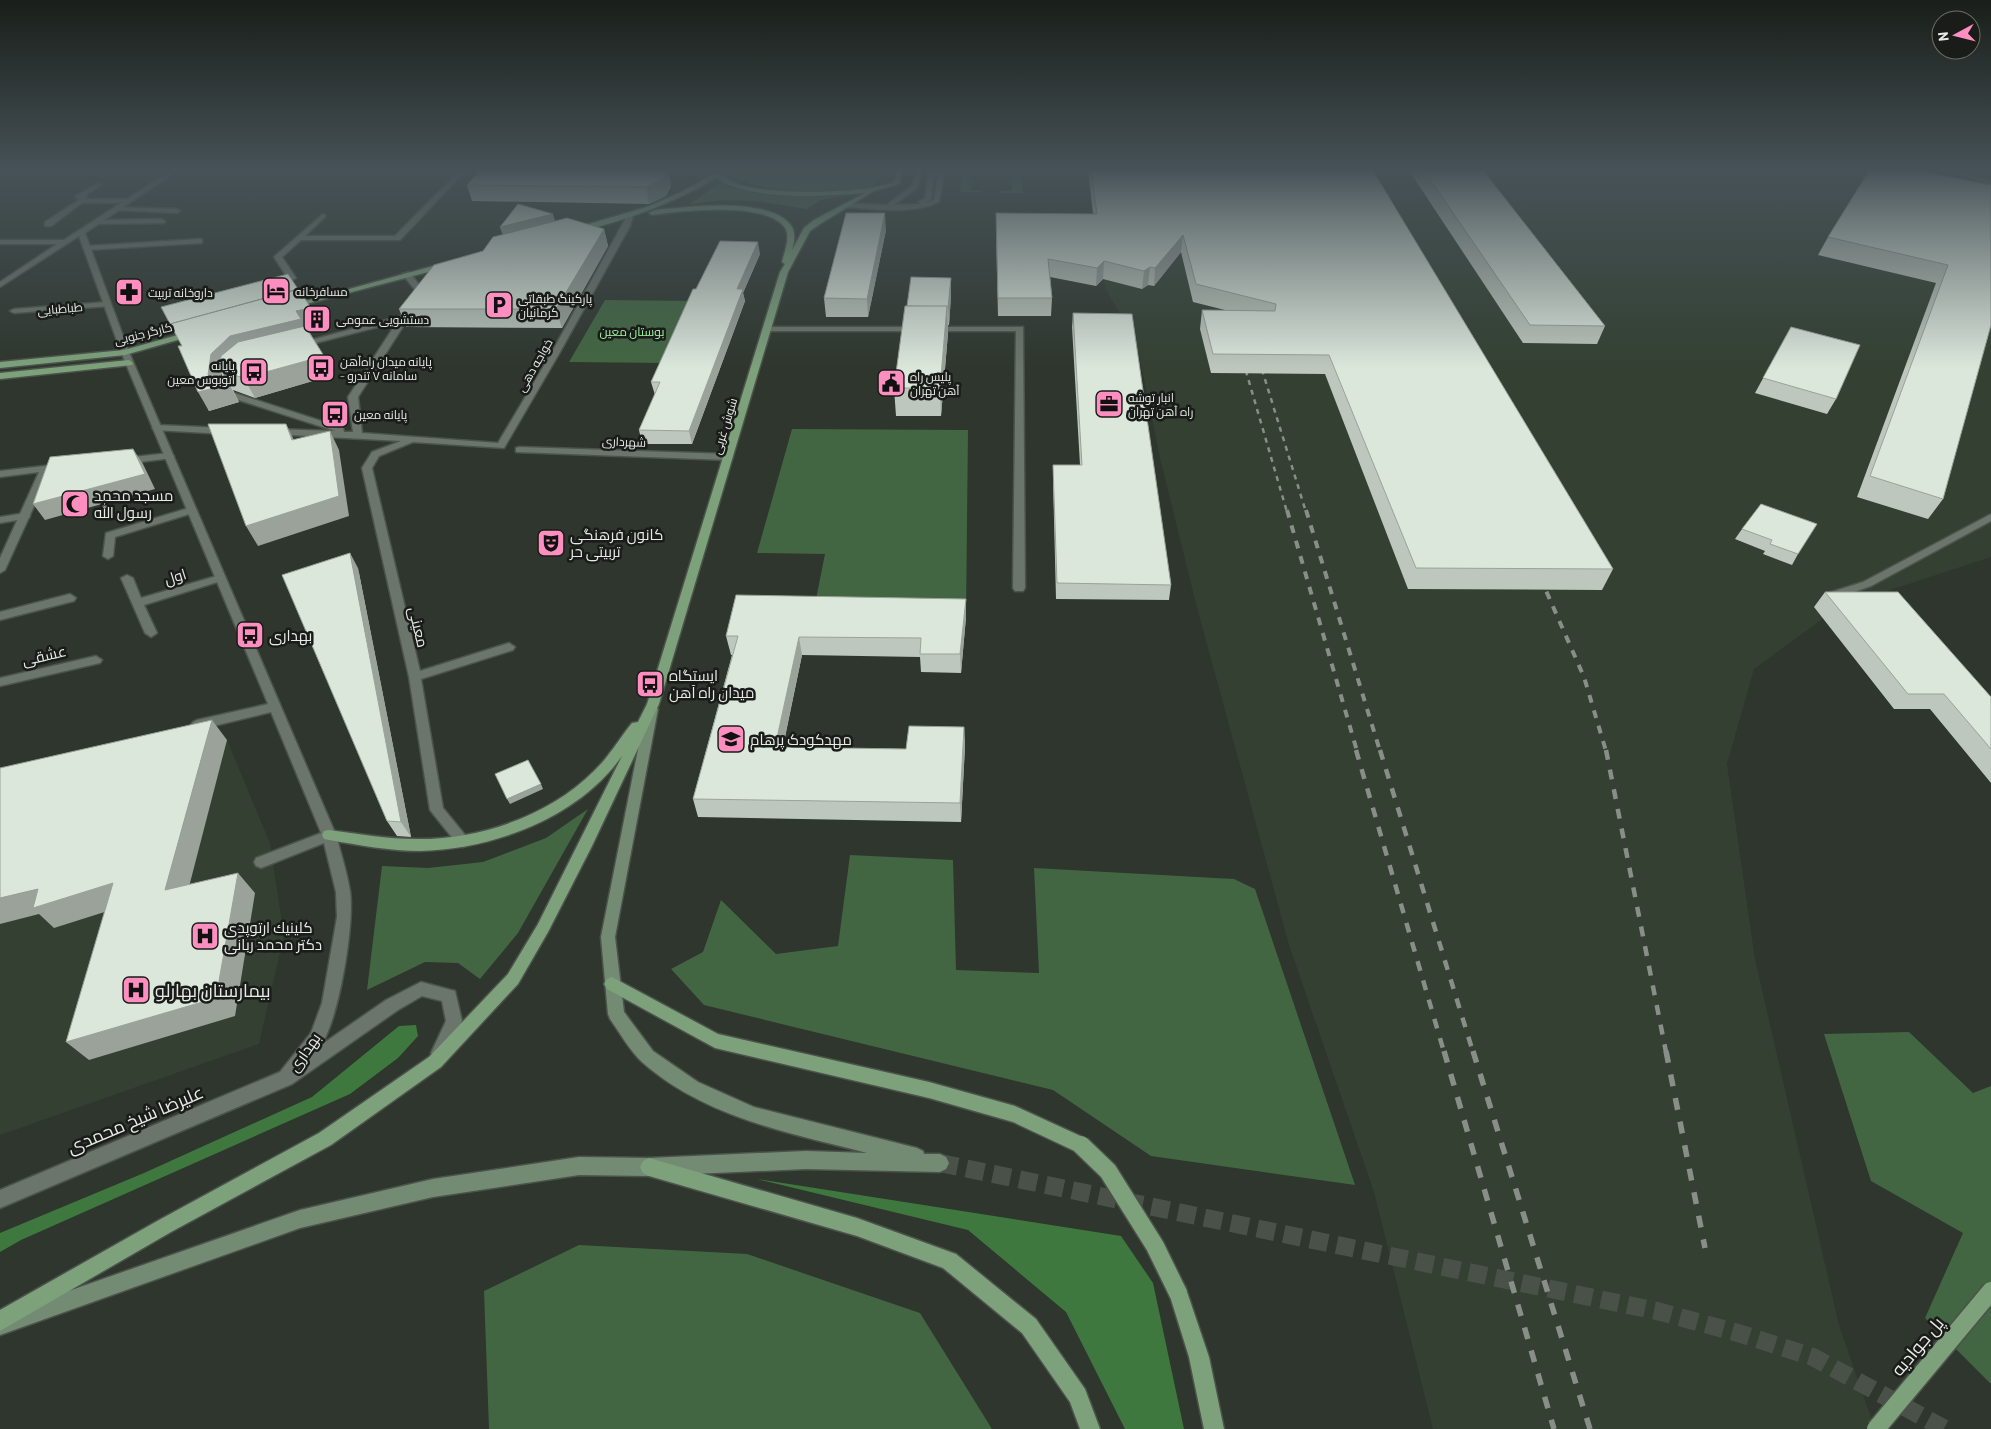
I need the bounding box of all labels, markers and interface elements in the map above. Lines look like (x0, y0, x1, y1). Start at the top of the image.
north arrow (1931, 10, 1981, 60)
text: N (1934, 31, 1952, 42)
hotel icon: مسافرخانه (261, 276, 291, 306)
pharmacy icon: داروخانه تربیت (114, 277, 144, 307)
place label: مسافرخانه (295, 284, 348, 299)
place label: داروخانه تربیت (148, 285, 213, 300)
parking icon: پارکینگ طبقاتی کرمانیان (484, 290, 514, 320)
place label: پارکینگ طبقاتی کرمانیان (518, 291, 593, 320)
street label: طباطبایی (37, 299, 84, 318)
building icon: دستشویی عمومی (302, 304, 332, 334)
place label: دستشویی عمومی (336, 312, 429, 327)
street label: کارگر جنوبی (113, 319, 174, 348)
park label: بوستان معین (600, 324, 664, 339)
street label: خواجه دهی (513, 336, 556, 394)
bus stop icon: پایانه میدان راه‌آهن - سامانه ۷ تندرو (306, 353, 336, 383)
place label: پایانه میدان راه‌آهن - سامانه ۷ تندرو (340, 354, 433, 383)
bus stop icon: پایانه اتوبوس معین (239, 357, 269, 387)
place label: پایانه اتوبوس معین (167, 358, 236, 387)
public building icon: پلیس راه آهن تهران (876, 368, 906, 398)
place label: پلیس راه آهن تهران (910, 369, 960, 398)
office icon: انبار توشه راه آهن تهران (1094, 389, 1124, 419)
place label: انبار توشه راه آهن تهران (1128, 390, 1193, 419)
street label: شوش غربی (709, 396, 740, 456)
bus stop icon: پایانه معین (320, 399, 350, 429)
place label: پایانه معین (354, 407, 408, 424)
street label: شهرداری (602, 433, 646, 450)
place label: مسجد محمد رسول الله (94, 486, 173, 522)
mosque icon: مسجد محمد رسول الله (60, 489, 90, 519)
place label: کانون فرهنگی تربیتی حر (569, 525, 663, 562)
theatre icon: کانون فرهنگی تربیتی حر (536, 528, 566, 558)
street label: اول (162, 564, 189, 589)
street label: معینی (404, 605, 432, 650)
bus stop icon: بهداری (235, 620, 265, 650)
place label: بهداری (269, 626, 312, 646)
street label: عشقی (20, 641, 68, 671)
place label: ایستگاه میدان راه آهن (669, 666, 754, 703)
bus stop icon: ایستگاه میدان راه آهن (635, 669, 665, 699)
school or university icon: مهدکودک پرهام (716, 724, 746, 754)
place label: مهدکودک پرهام (750, 730, 852, 750)
place label: كلينيك ارتوپدى دكتر محمد ربانى (224, 918, 322, 955)
hospital icon: كلينيك ارتوپدى دكتر محمد ربانى (190, 921, 220, 951)
hospital icon: بیمارستان بهارلو (121, 975, 151, 1005)
place label: بیمارستان بهارلو (155, 979, 270, 1002)
street label: بهداری (284, 1029, 325, 1076)
street label: علیرضا شیخ محمدی (64, 1080, 207, 1159)
street label: پل جوادیه (1886, 1312, 1950, 1381)

